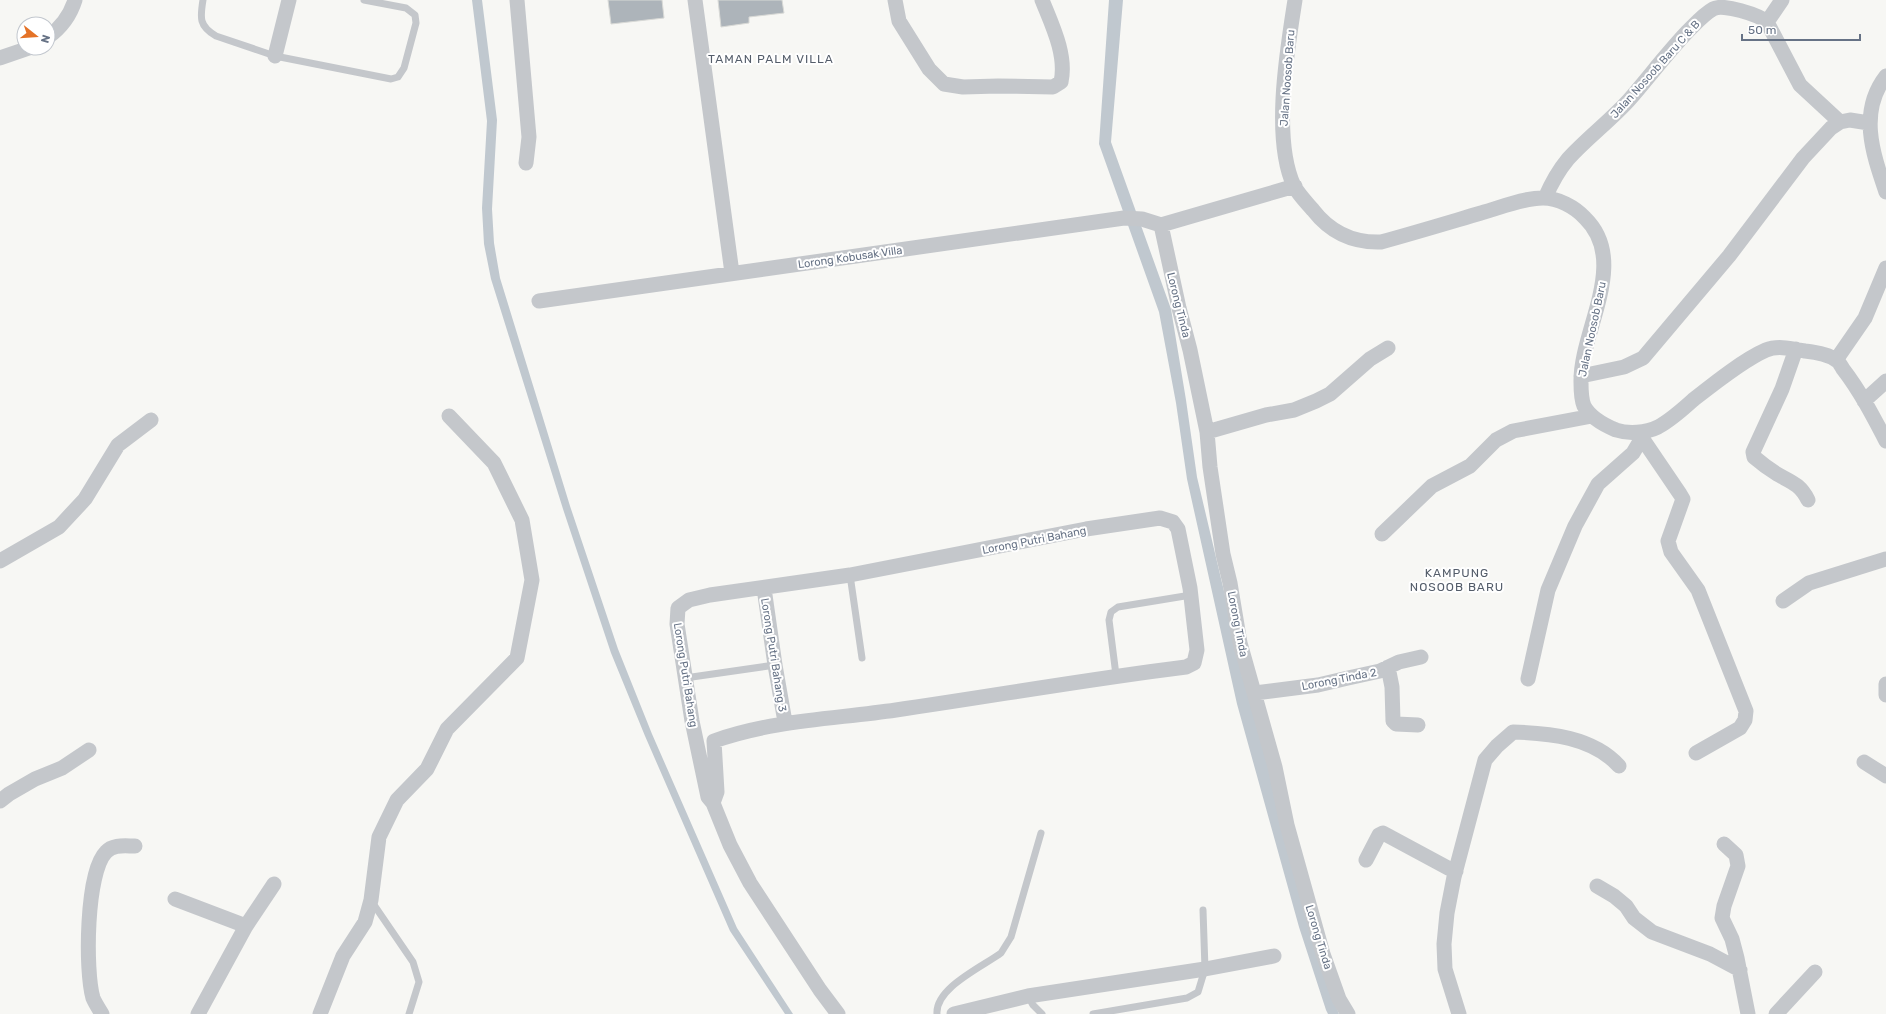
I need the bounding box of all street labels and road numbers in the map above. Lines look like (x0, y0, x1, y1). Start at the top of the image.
street label: Jalan Nosoob Baru C & B (1608, 18, 1703, 121)
street label: Jalan Noosob Baru (1278, 29, 1297, 127)
street label: Lorong Kobusak Villa (797, 244, 903, 271)
street label: Lorong Tinda (1164, 271, 1193, 339)
street label: Jalan Noosob Baru (1576, 280, 1609, 378)
street label: Lorong Putri Bahang (981, 524, 1087, 557)
street label: Lorong Tinda (1225, 590, 1250, 658)
street label: Lorong Putri Bahang 3 (758, 597, 789, 713)
street label: Lorong Putri Bahang (671, 622, 700, 728)
street label: Lorong Tinda 2 (1301, 666, 1378, 693)
street label: Lorong Tinda (1303, 903, 1334, 971)

